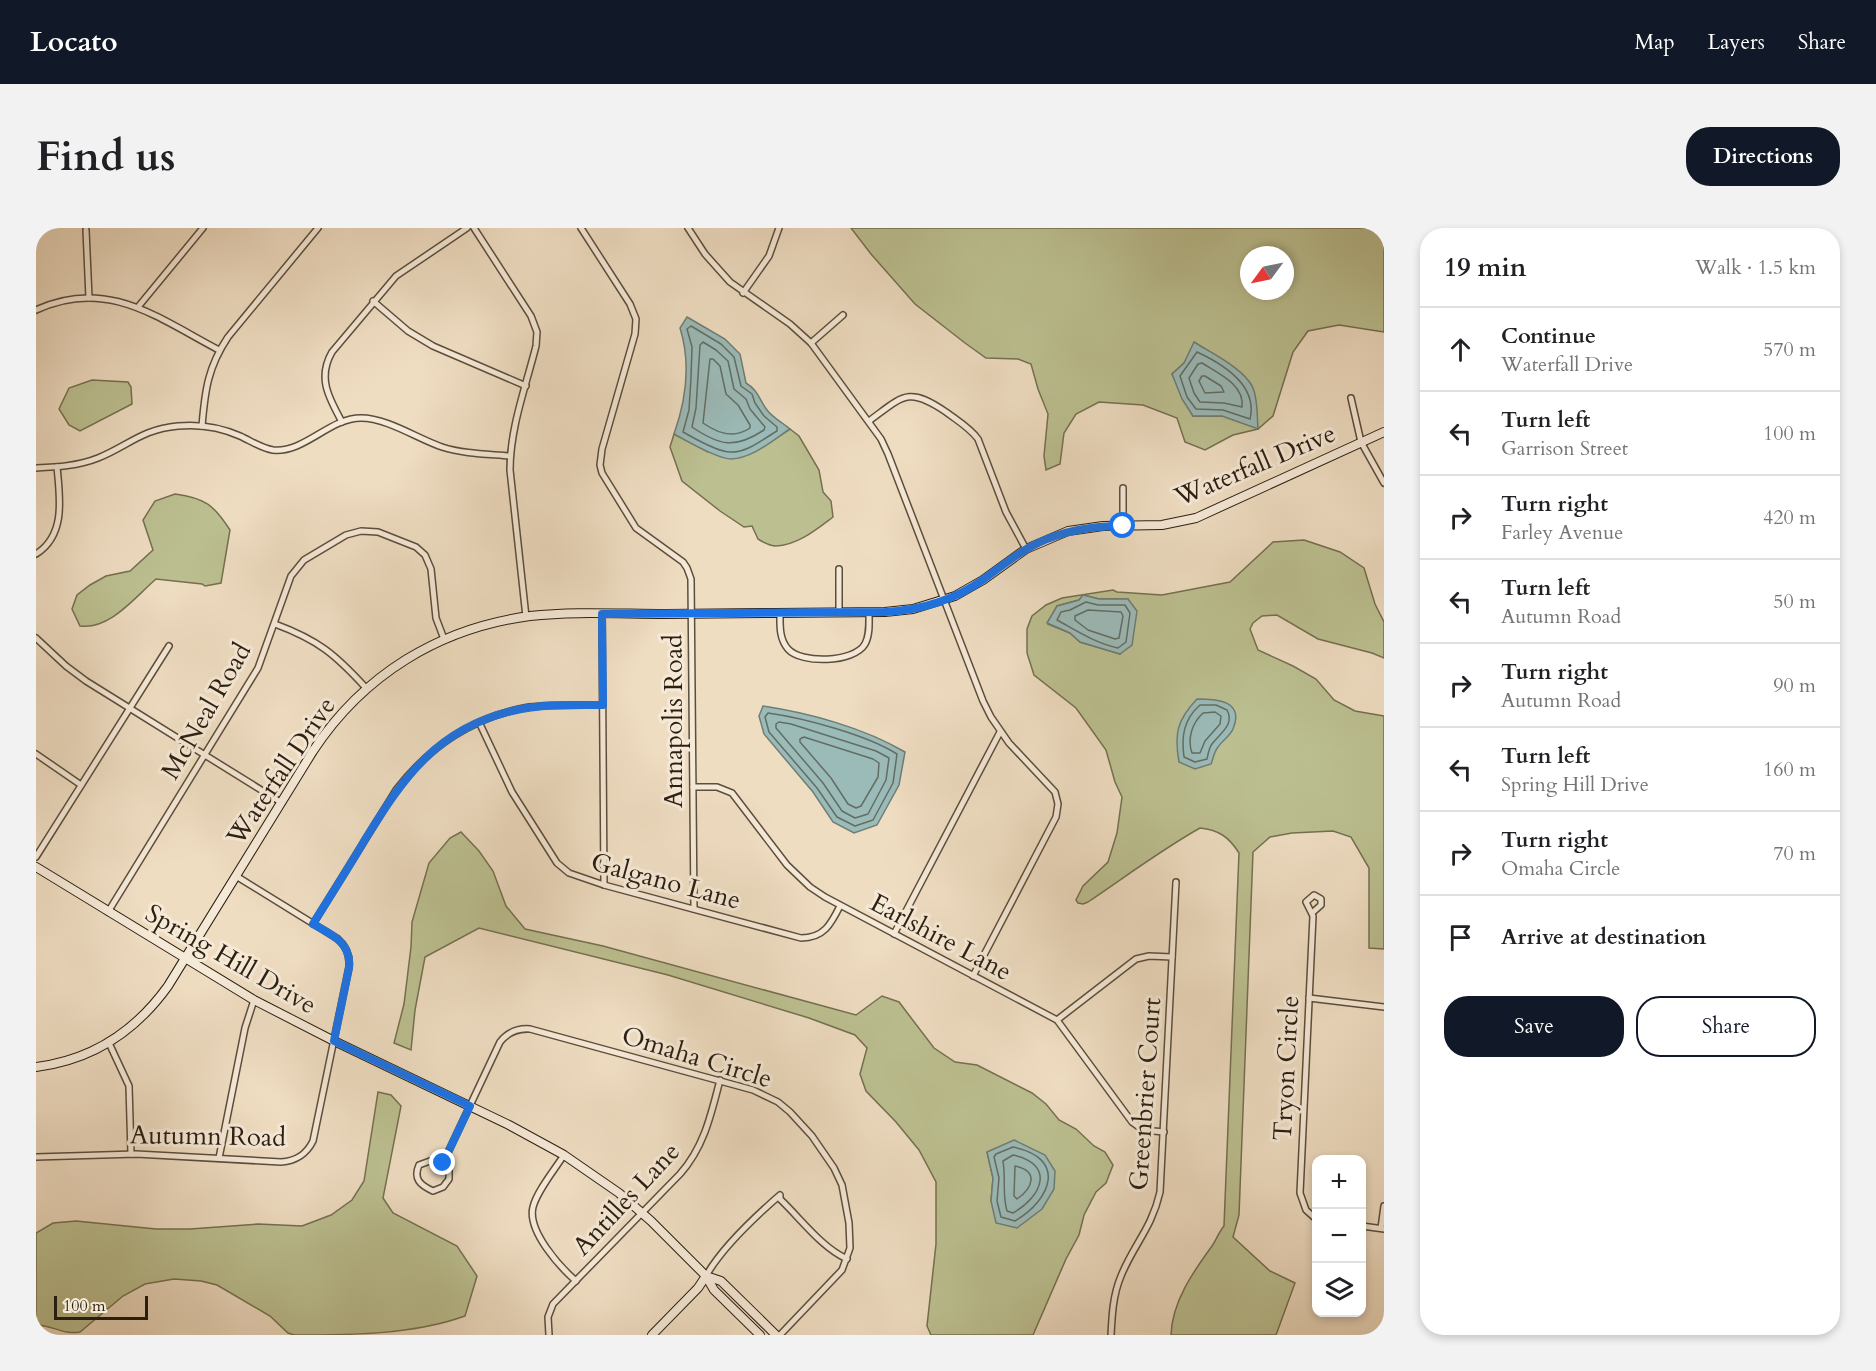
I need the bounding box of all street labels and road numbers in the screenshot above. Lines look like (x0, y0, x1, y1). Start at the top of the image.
street label: Waterfall Drive (1168, 415, 1341, 515)
street label: Annapolis Road (656, 634, 691, 808)
street label: McNeal Road (153, 636, 259, 786)
street label: Waterfall Drive (218, 690, 344, 853)
street label: Galgano Lane (587, 844, 745, 918)
street label: Earlshire Lane (864, 885, 1018, 989)
street label: Spring Hill Drive (139, 896, 323, 1022)
street label: Tryon Circle (1265, 995, 1307, 1141)
street label: Greenbrier Court (1121, 996, 1169, 1192)
street label: Omaha Circle (618, 1018, 776, 1096)
street label: Autumn Road (130, 1117, 287, 1155)
street label: Antilles Lane (564, 1135, 688, 1263)

